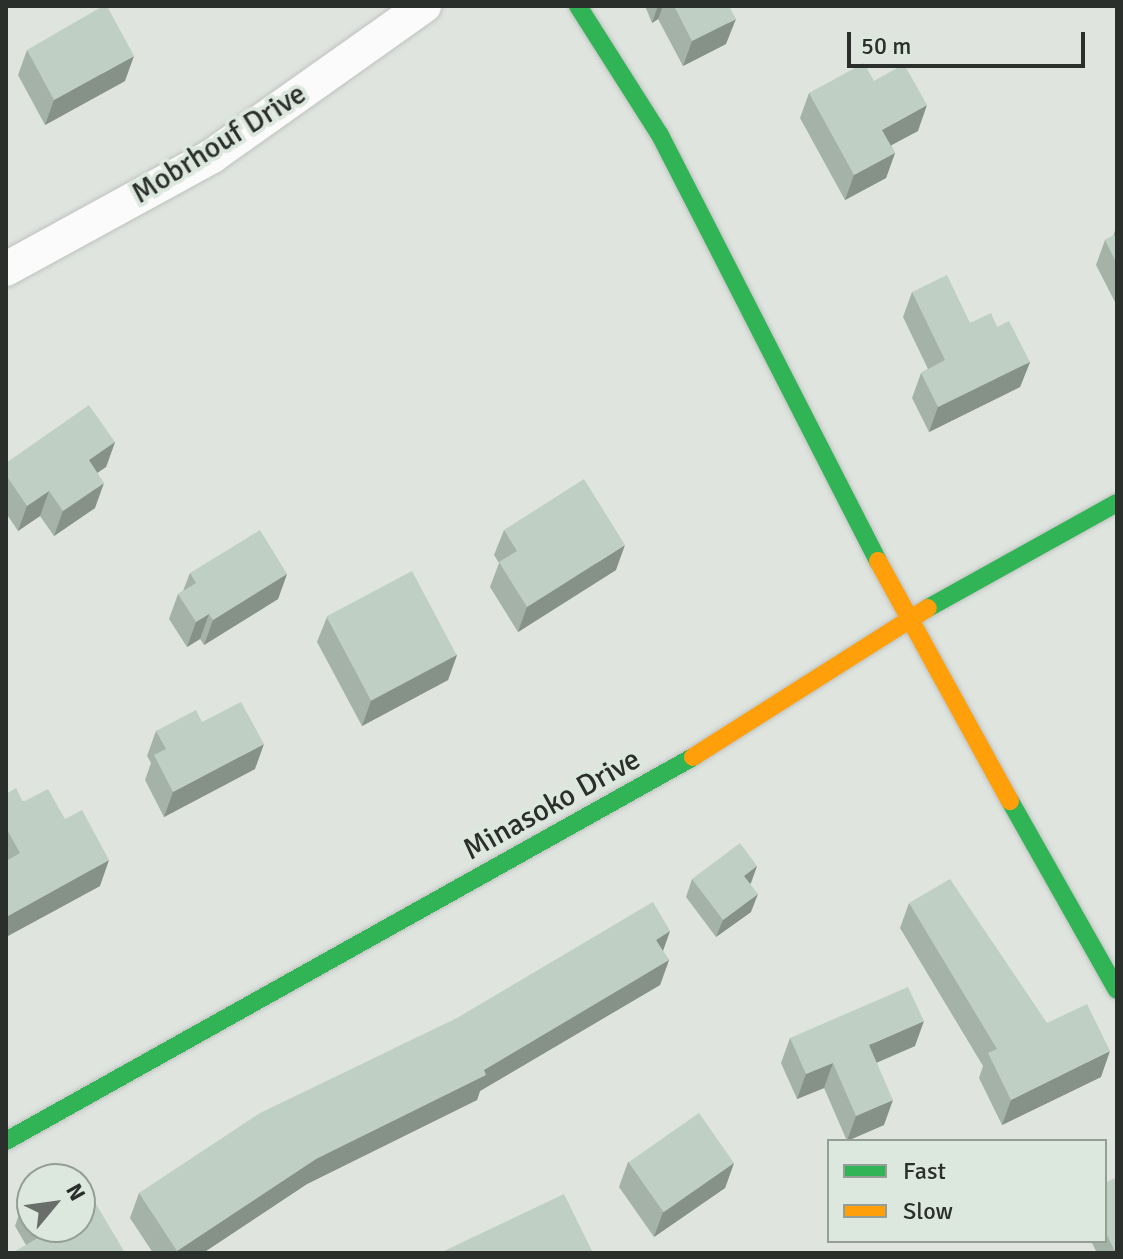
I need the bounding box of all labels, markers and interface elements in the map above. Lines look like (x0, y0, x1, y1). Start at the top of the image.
scale bar (851, 16, 1089, 66)
text: 50 m (861, 31, 911, 61)
street label: Mobrhouf Drive (125, 76, 313, 212)
street label: Minasoko Drive (457, 742, 647, 868)
legend (827, 1139, 1107, 1243)
text: Fast (903, 1156, 946, 1186)
north arrow (16, 1163, 96, 1243)
text: N (60, 1179, 91, 1205)
text: Slow (903, 1196, 953, 1226)

